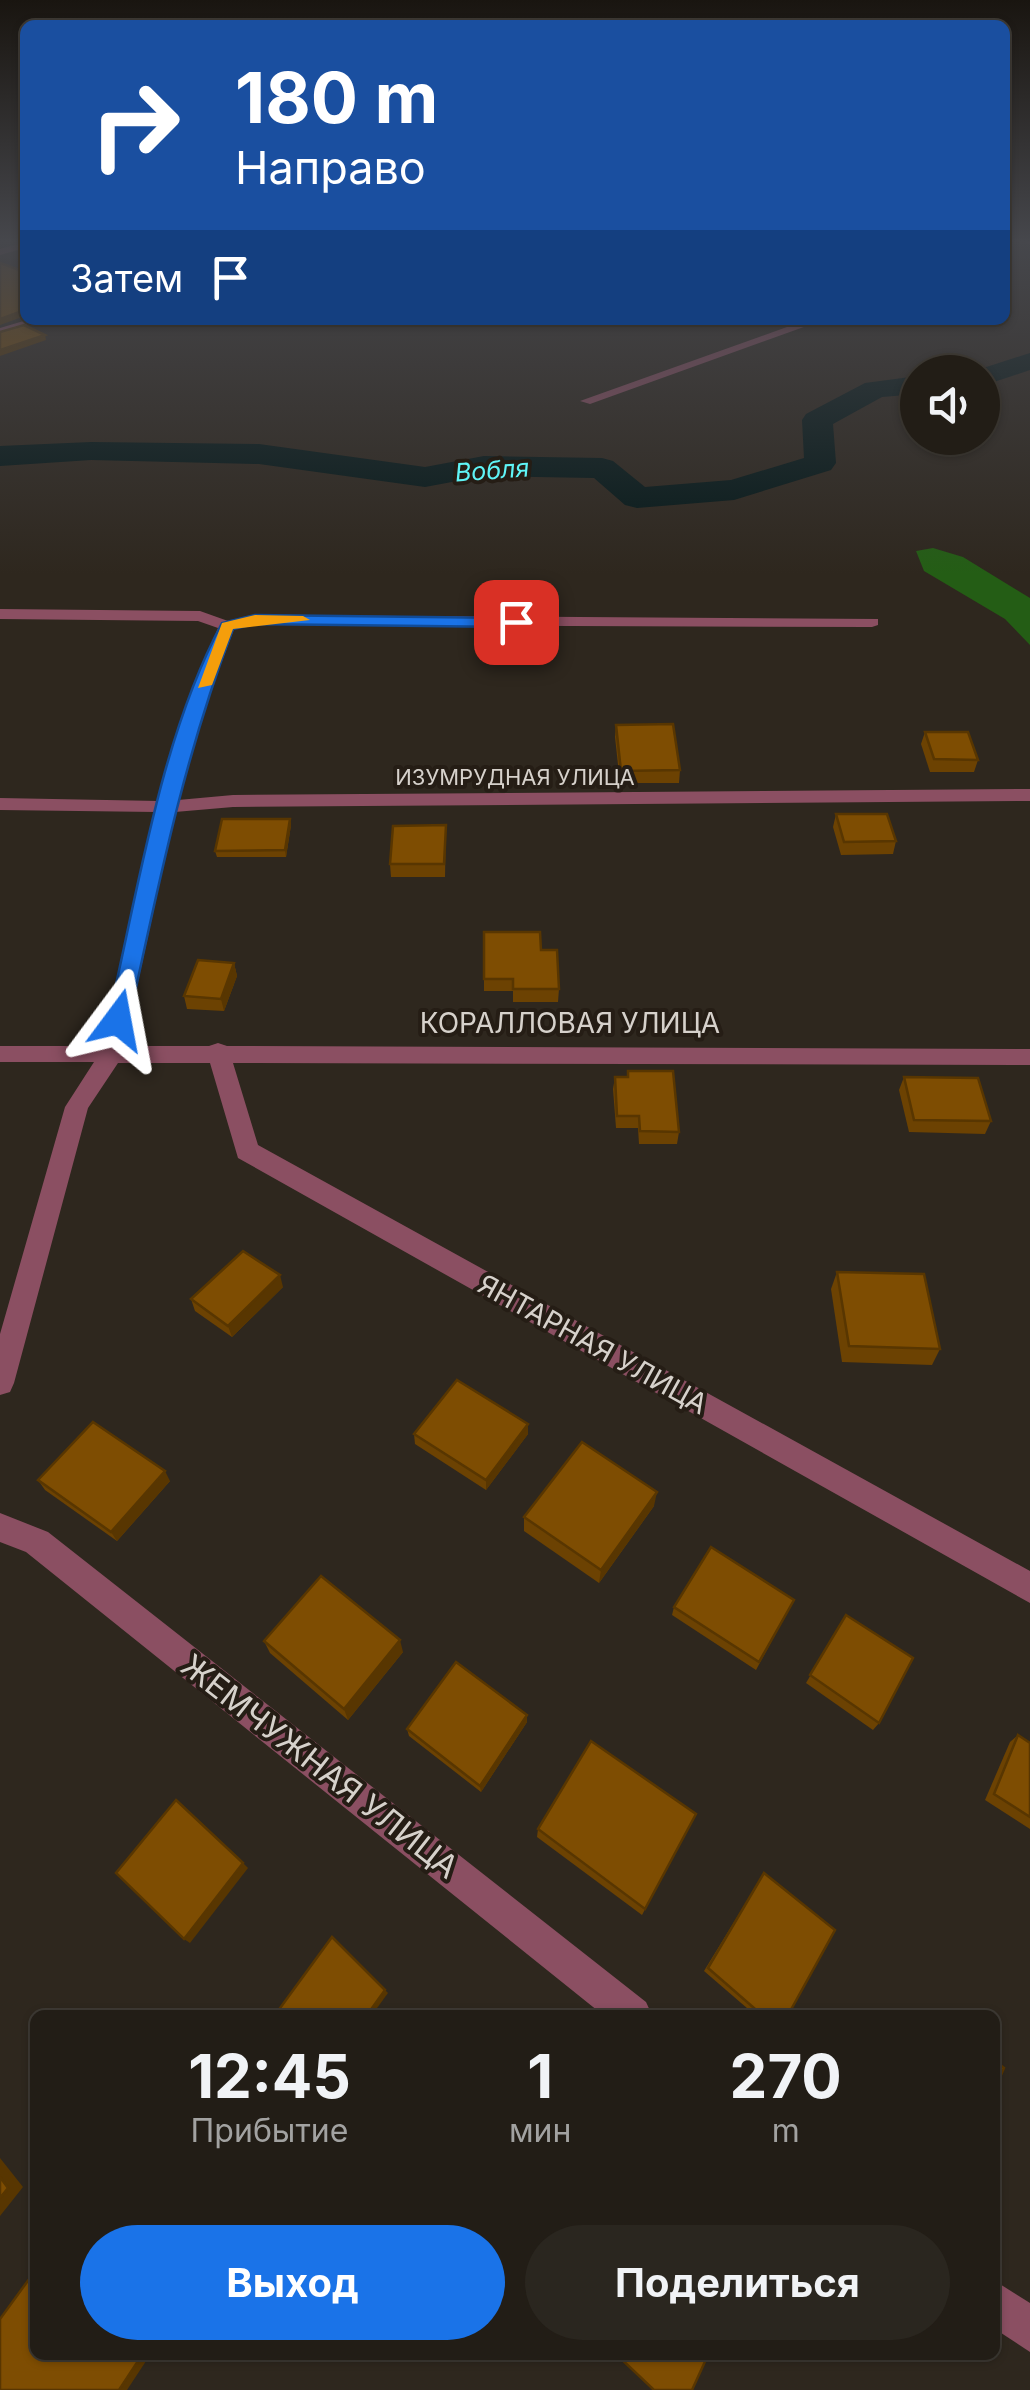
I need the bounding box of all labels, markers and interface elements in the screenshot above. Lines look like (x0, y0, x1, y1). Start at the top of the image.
text: 180 m (235, 55, 438, 140)
icon: right (70, 60, 200, 190)
text: Направо (235, 140, 426, 195)
icon: arrive (203, 250, 258, 305)
text: Затем (70, 255, 183, 301)
map controls (900, 355, 1000, 455)
button: sound (900, 355, 1000, 455)
water label: Вобля (454, 452, 530, 488)
pin (474, 580, 559, 665)
icon: arrive (489, 595, 544, 650)
street label: ИЗУМРУДНАЯ УЛИЦА (395, 764, 635, 790)
position arrow (66, 968, 170, 1072)
street label: КОРАЛЛОВАЯ УЛИЦА (420, 1006, 720, 1040)
street label: ЯНТАРНАЯ УЛИЦА (472, 1267, 714, 1421)
street label: ЖЕМЧУЖНАЯ УЛИЦА (174, 1646, 466, 1886)
text: 12:45 (188, 2040, 351, 2112)
text: 1 (527, 2040, 553, 2112)
text: 270 (730, 2040, 842, 2112)
text: Прибытие (191, 2111, 348, 2150)
text: мин (509, 2111, 571, 2150)
text: m (772, 2111, 800, 2150)
button: Выход (80, 2225, 505, 2340)
button: Поделиться (525, 2225, 950, 2340)

